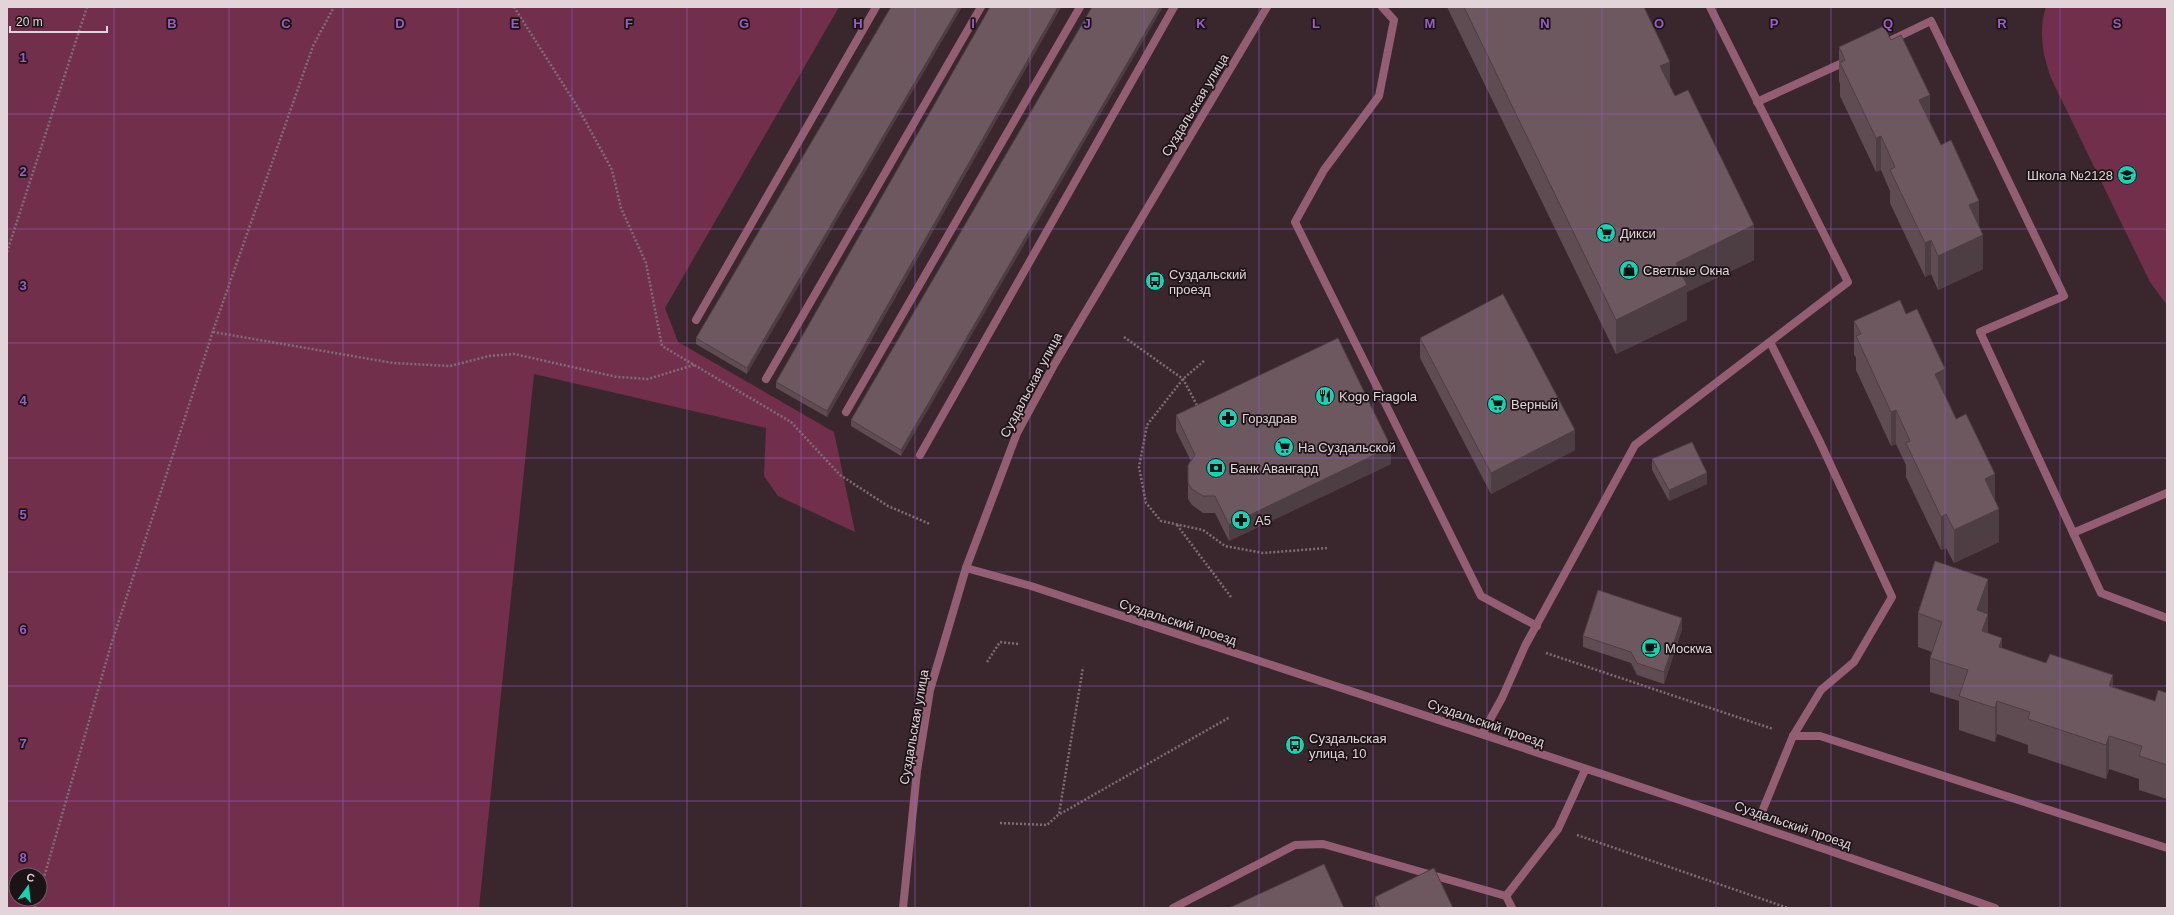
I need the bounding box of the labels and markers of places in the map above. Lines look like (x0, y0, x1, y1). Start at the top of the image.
school or university icon: Школа №2128 (2116, 164, 2138, 186)
place label: Школа №2128 (2027, 168, 2113, 183)
supermarket icon: Дикси (1595, 222, 1617, 244)
place label: Дикси (1620, 226, 1656, 241)
shop icon: Светлые Окна (1618, 259, 1640, 281)
place label: Светлые Окна (1643, 263, 1730, 278)
place label: Суздальский проезд (1169, 267, 1246, 297)
bus stop icon: Суздальский проезд (1144, 270, 1166, 292)
restaurant icon: Kogo Fragola (1314, 385, 1336, 407)
place label: Kogo Fragola (1339, 389, 1418, 404)
supermarket icon: Верный (1486, 393, 1508, 415)
place label: Верный (1511, 397, 1558, 412)
pharmacy icon: Горздрав (1217, 407, 1239, 429)
place label: Горздрав (1242, 411, 1297, 426)
supermarket icon: На Суздальской (1273, 436, 1295, 458)
place label: На Суздальской (1298, 440, 1396, 455)
bank icon: Банк Авангард (1205, 457, 1227, 479)
place label: Банк Авангард (1230, 461, 1319, 476)
pharmacy icon: А5 (1230, 509, 1252, 531)
place label: А5 (1255, 513, 1271, 528)
cafe icon: Москwa (1640, 637, 1662, 659)
place label: Москwa (1665, 641, 1713, 656)
place label: Суздальская улица, 10 (1309, 731, 1386, 761)
bus stop icon: Суздальская улица, 10 (1284, 734, 1306, 756)

